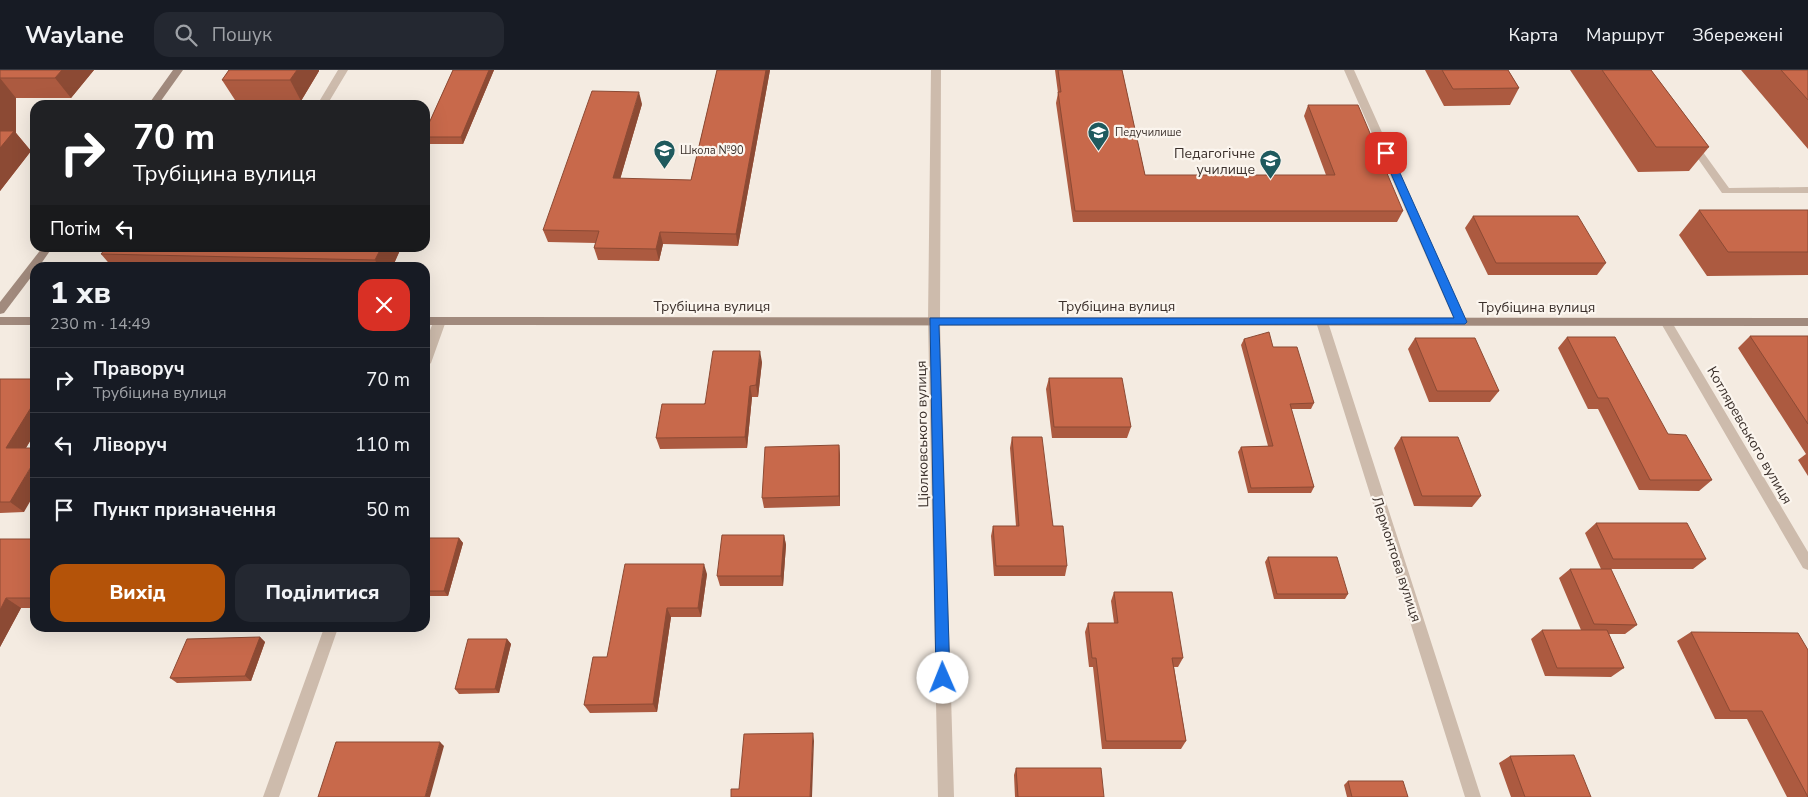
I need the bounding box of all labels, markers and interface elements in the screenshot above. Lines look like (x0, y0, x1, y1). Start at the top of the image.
search box (154, 12, 504, 57)
text: Waylane (25, 19, 124, 51)
icon: search (172, 21, 200, 49)
text: Пошук (212, 22, 272, 48)
text: Карта (1509, 23, 1558, 47)
text: Маршрут (1586, 23, 1664, 47)
text: Збережені (1692, 23, 1783, 47)
text: 70 m (133, 114, 215, 161)
icon: right (50, 120, 115, 185)
school or university icon: Педучилише (1087, 120, 1111, 151)
place label: Педучилише (1115, 125, 1182, 140)
pin (1365, 132, 1407, 174)
school or university icon: Школа №90 (652, 138, 676, 169)
icon: arrive (1372, 139, 1400, 167)
place label: Школа №90 (680, 143, 744, 158)
place label: Педагогічне училище (1174, 144, 1255, 179)
school or university icon: Педагогічне училище (1259, 149, 1283, 180)
text: Трубіцина вулиця (133, 159, 317, 189)
icon: left (111, 215, 139, 243)
text: Потім (50, 216, 101, 242)
text: 1 хв (50, 273, 111, 314)
button: close (358, 279, 410, 331)
street label: Трубіцина вулиця (654, 297, 770, 316)
street label: Трубіцина вулиця (1059, 297, 1175, 316)
street label: Трубіцина вулиця (1479, 298, 1595, 317)
text: 230 m · 14:49 (50, 313, 151, 335)
text: Праворуч (93, 356, 185, 382)
street label: Ціолковського вулиця (912, 360, 933, 508)
street label: Котляревського вулиця (1702, 363, 1797, 507)
icon: right (50, 366, 78, 394)
text: 70 m (366, 367, 410, 393)
text: Трубіцина вулиця (93, 382, 227, 404)
icon: left (50, 431, 78, 459)
text: Ліворуч (93, 432, 167, 458)
text: 110 m (355, 432, 410, 458)
street label: Лермонтова вулиця (1367, 494, 1426, 625)
icon: arrive (50, 496, 78, 524)
text: Пункт призначення (93, 497, 276, 523)
text: 50 m (366, 497, 410, 523)
button: Вихід (50, 564, 225, 622)
button: Поділитися (235, 564, 410, 622)
position arrow (916, 651, 968, 703)

